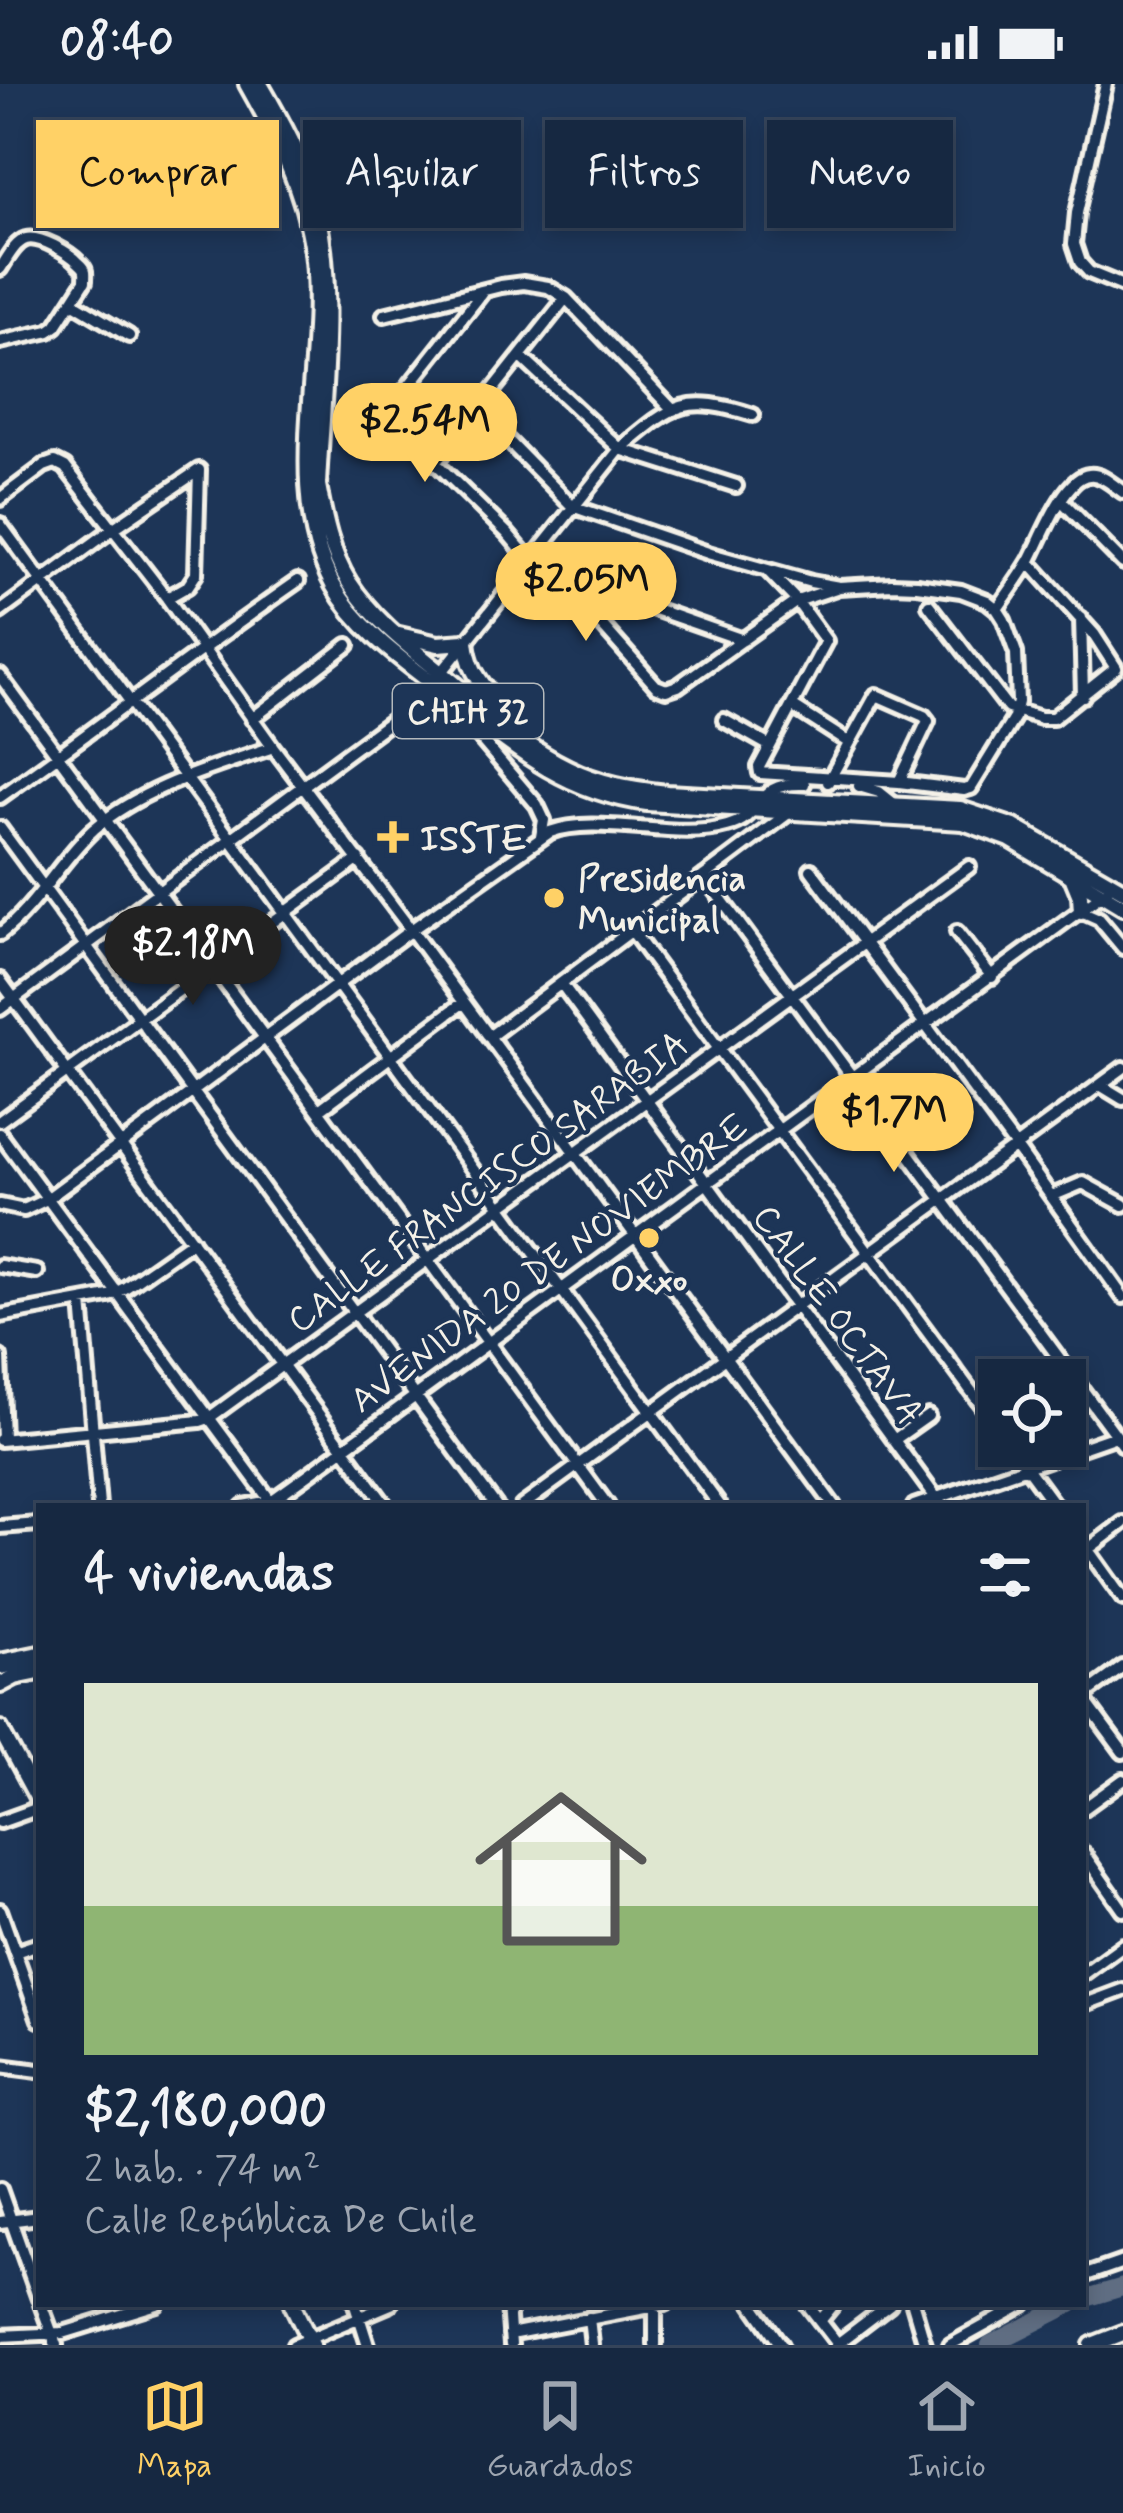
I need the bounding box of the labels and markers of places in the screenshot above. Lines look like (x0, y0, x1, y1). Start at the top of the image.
pin: $2.54M (327, 383, 523, 485)
pin: $2.05M (488, 542, 684, 644)
place label: ISSTE (420, 817, 527, 864)
marker: ISSTE (377, 821, 409, 853)
place label: Presidencia Municipal (578, 857, 746, 945)
marker: Presidencia Municipal (541, 885, 567, 911)
pin: $2.18M (95, 906, 291, 1008)
pin: $1.7M (810, 1073, 978, 1175)
marker: Oxxo (636, 1225, 662, 1251)
place label: Oxxo (611, 1258, 687, 1305)

